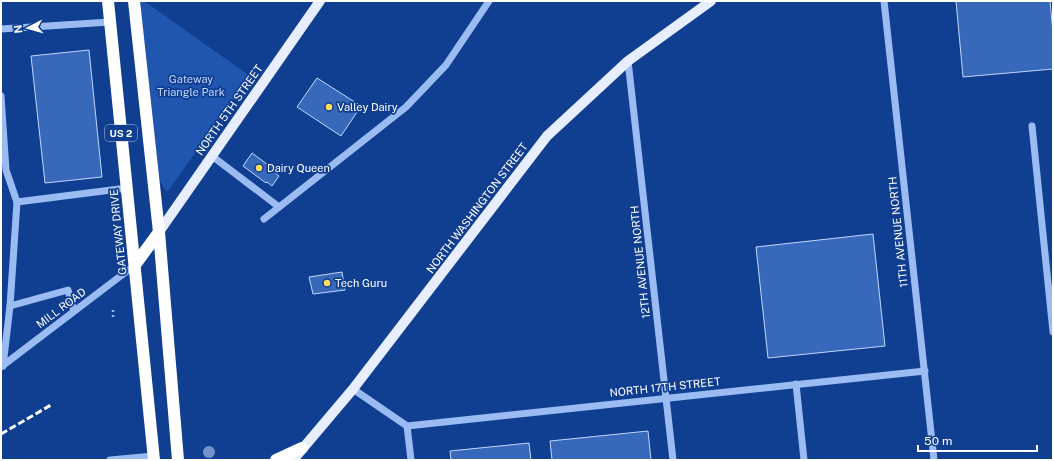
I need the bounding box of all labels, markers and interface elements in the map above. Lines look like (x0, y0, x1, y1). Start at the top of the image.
north arrow (8, 8, 48, 48)
text: N (12, 24, 24, 34)
street label: NORTH 5TH STREET (193, 62, 265, 158)
park label: Gateway Triangle Park (157, 73, 225, 98)
place label: Valley Dairy (337, 101, 398, 113)
marker: Valley Dairy (324, 102, 334, 112)
road number: US 2 (105, 125, 137, 141)
street label: NORTH WASHINGTON STREET (424, 140, 530, 275)
place label: Dairy Queen (267, 162, 330, 174)
marker: Dairy Queen (254, 163, 264, 173)
street label: 11TH AVENUE NORTH (886, 176, 910, 288)
street label: GATEWAY DRIVE (108, 188, 128, 275)
street label: 12TH AVENUE NORTH (628, 205, 652, 319)
place label: Tech Guru (335, 277, 387, 289)
marker: Tech Guru (322, 278, 332, 288)
street label: MILL ROAD (34, 285, 88, 330)
street label: NORTH 17TH STREET (609, 375, 722, 399)
scale bar (918, 427, 1037, 453)
text: 50 m (924, 434, 952, 448)

